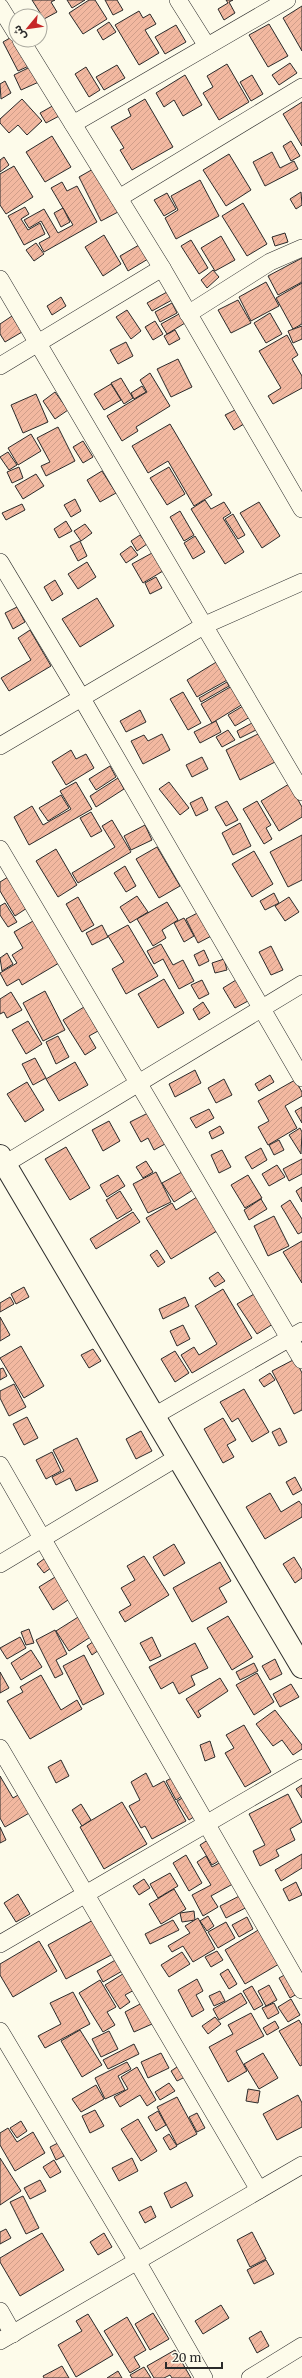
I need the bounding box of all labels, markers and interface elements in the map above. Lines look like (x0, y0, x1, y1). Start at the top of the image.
north arrow (8, 8, 48, 48)
text: ش (9, 23, 29, 43)
scale bar (166, 2344, 222, 2370)
text: 20 m (172, 2350, 201, 2365)

